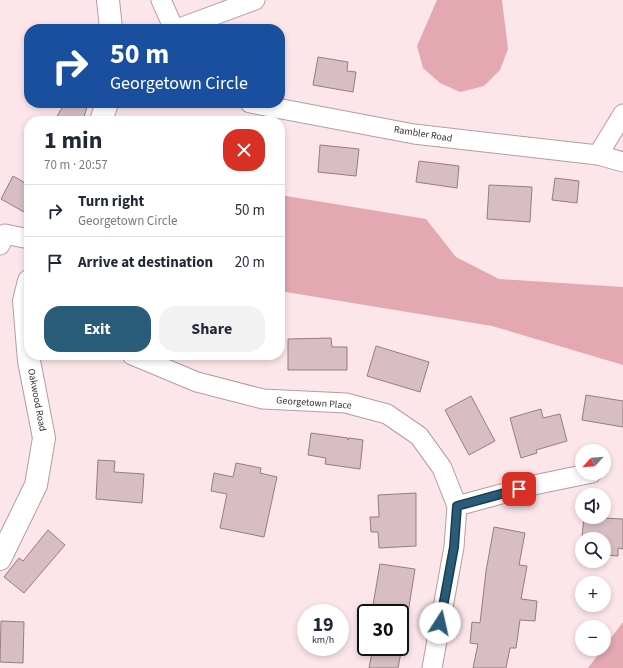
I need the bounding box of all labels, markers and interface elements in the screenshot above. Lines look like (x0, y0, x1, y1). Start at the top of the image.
text: 50 m (110, 34, 169, 74)
icon: right (44, 40, 96, 92)
text: Georgetown Circle (110, 71, 248, 96)
street label: Rambler Road (393, 122, 453, 146)
text: 1 min (44, 123, 102, 158)
button: close (223, 129, 265, 171)
text: 70 m · 20:57 (44, 156, 108, 174)
text: Turn right (78, 191, 144, 212)
icon: right (44, 200, 66, 222)
text: 50 m (235, 200, 265, 221)
text: Georgetown Circle (78, 212, 178, 230)
icon: arrive (44, 252, 66, 274)
text: Arrive at destination (78, 252, 213, 273)
text: 20 m (235, 252, 265, 273)
button: Exit (44, 306, 151, 352)
button: Share (159, 306, 265, 352)
street label: Oakwood Road (24, 367, 50, 433)
street label: Georgetown Place (276, 393, 352, 413)
north arrow (575, 444, 611, 480)
map controls (575, 444, 611, 656)
pin (502, 472, 536, 506)
icon: arrive (508, 478, 530, 500)
button: sound (575, 488, 611, 524)
button: search (575, 532, 611, 568)
button: + (575, 576, 611, 612)
position arrow (419, 602, 461, 644)
speed limit sign: 30 (357, 604, 409, 656)
text: 19 (312, 611, 334, 639)
button: − (575, 620, 611, 656)
text: km/h (312, 633, 334, 647)

